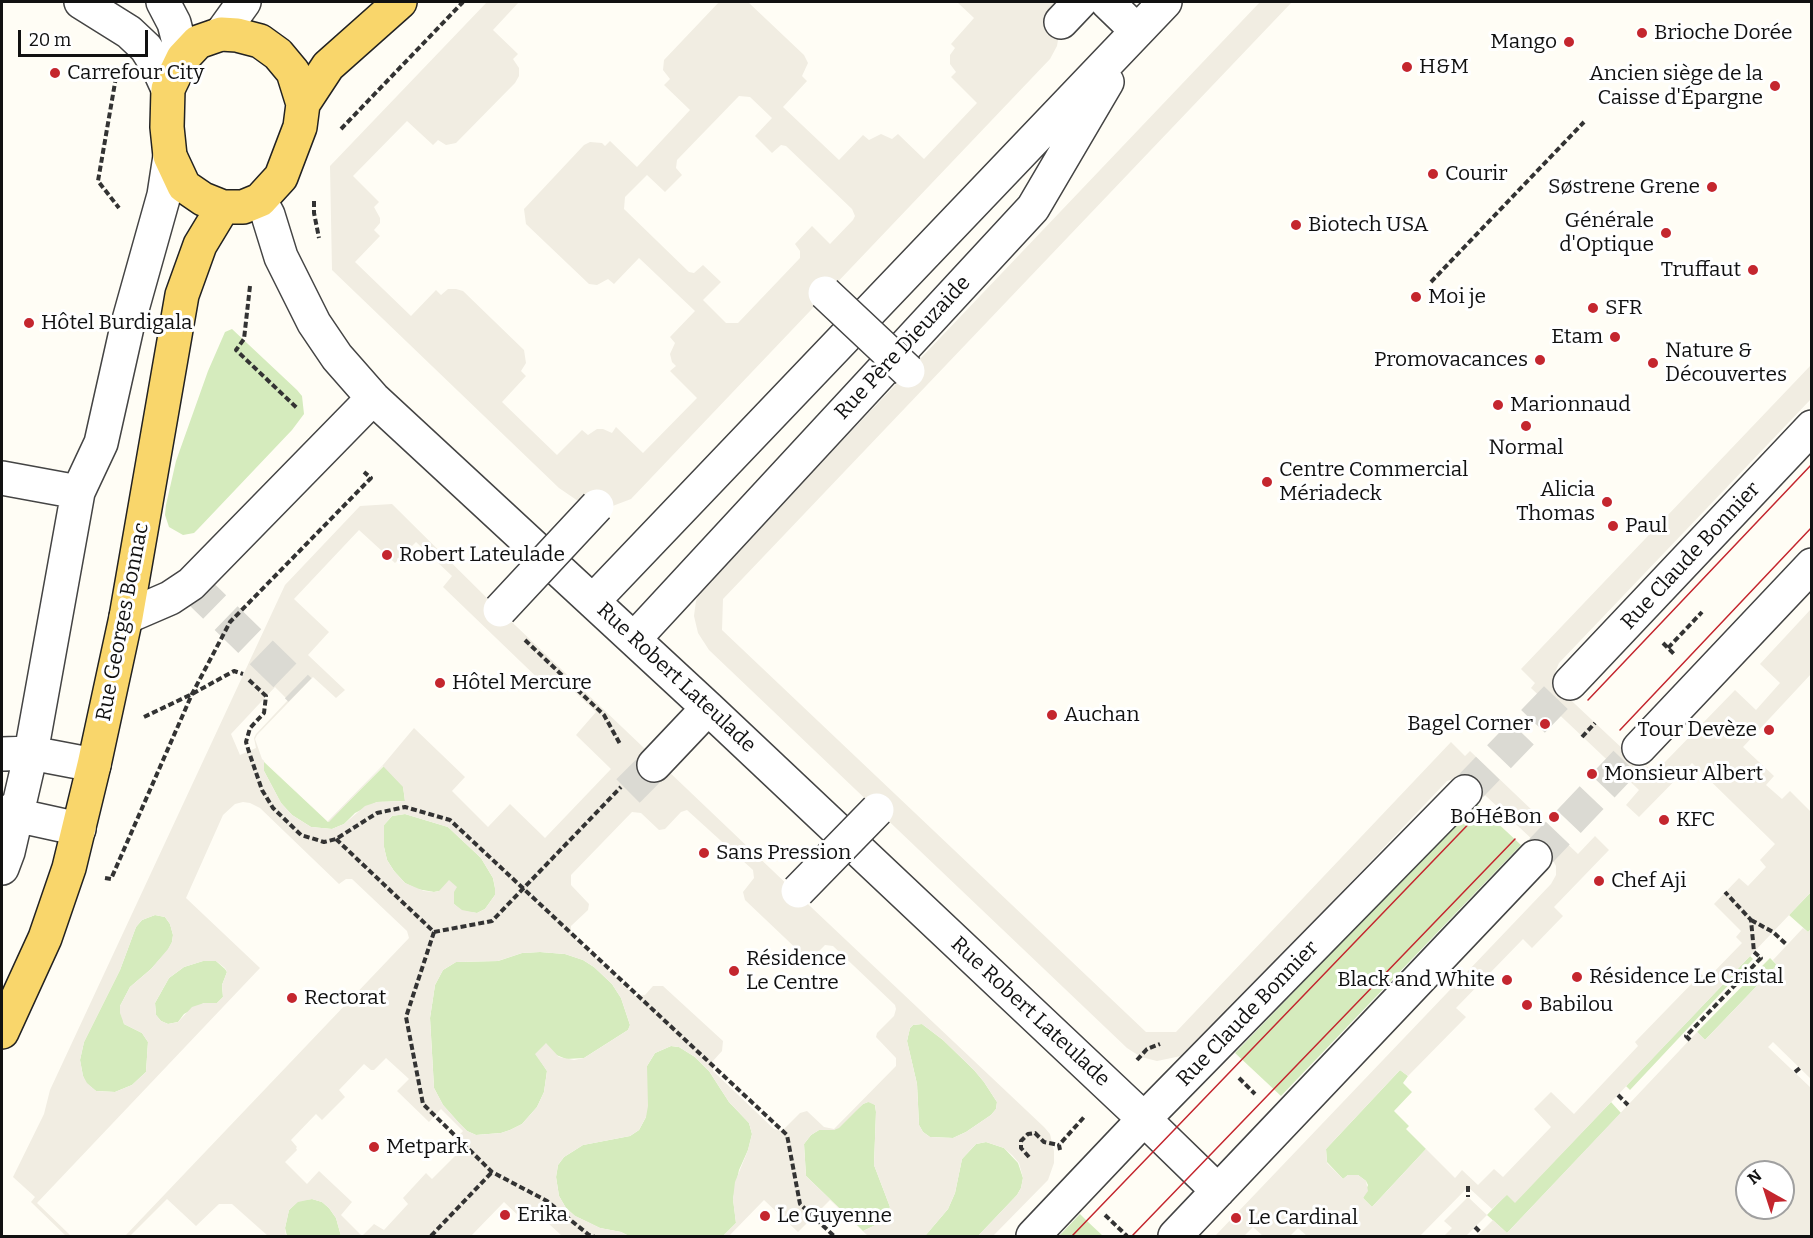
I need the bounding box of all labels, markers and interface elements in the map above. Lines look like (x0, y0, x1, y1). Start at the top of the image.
scale bar (21, 18, 152, 56)
place label: Brioche Dorée (1654, 20, 1792, 46)
marker: Brioche Dorée (1635, 26, 1649, 40)
text: 20 m (29, 29, 71, 51)
place label: Mango (1490, 29, 1557, 55)
marker: Mango (1562, 35, 1576, 49)
place label: H&M (1419, 54, 1469, 80)
place label: Carrefour City (67, 60, 204, 86)
marker: H&M (1400, 60, 1414, 74)
place label: Ancien siège de la Caisse d'Épargne (1589, 61, 1763, 111)
marker: Carrefour City (48, 66, 62, 80)
marker: Ancien siège de la Caisse d'Épargne (1768, 79, 1782, 93)
place label: Courir (1445, 161, 1508, 187)
marker: Courir (1426, 167, 1440, 181)
place label: Søstrene Grene (1548, 174, 1700, 200)
marker: Søstrene Grene (1705, 180, 1719, 194)
place label: Générale d'Optique (1559, 208, 1654, 258)
place label: Biotech USA (1308, 212, 1428, 238)
marker: Biotech USA (1289, 218, 1303, 232)
marker: Générale d'Optique (1659, 226, 1673, 240)
place label: Truffaut (1661, 257, 1741, 283)
marker: Truffaut (1746, 263, 1760, 277)
street label: Rue Père Dieuzaide (830, 271, 976, 425)
place label: Moi je (1428, 284, 1486, 310)
marker: Moi je (1409, 290, 1423, 304)
place label: SFR (1605, 295, 1642, 321)
marker: SFR (1586, 301, 1600, 315)
place label: Hôtel Burdigala (41, 310, 192, 336)
marker: Hôtel Burdigala (22, 316, 36, 330)
place label: Etam (1551, 324, 1603, 350)
marker: Etam (1608, 330, 1622, 344)
place label: Nature & Découvertes (1665, 338, 1787, 388)
place label: Promovacances (1374, 347, 1528, 373)
marker: Promovacances (1533, 353, 1547, 367)
marker: Nature & Découvertes (1646, 356, 1660, 370)
place label: Marionnaud (1510, 392, 1631, 418)
marker: Marionnaud (1491, 398, 1505, 412)
marker: Normal (1519, 419, 1533, 433)
place label: Normal (1489, 435, 1563, 461)
place label: Centre Commercial Mériadeck (1279, 457, 1468, 507)
marker: Centre Commercial Mériadeck (1260, 475, 1274, 489)
place label: Alicia Thomas (1516, 477, 1595, 527)
street label: Rue Claude Bonnier (1616, 477, 1766, 635)
marker: Alicia Thomas (1600, 495, 1614, 509)
place label: Paul (1625, 513, 1668, 539)
marker: Paul (1606, 519, 1620, 533)
street label: Rue Georges Bonnac (91, 521, 155, 723)
place label: Robert Lateulade (399, 542, 565, 568)
marker: Robert Lateulade (380, 548, 394, 562)
street label: Rue Robert Lateulade (591, 598, 761, 758)
place label: Hôtel Mercure (452, 670, 592, 696)
marker: Hôtel Mercure (433, 676, 447, 690)
place label: Auchan (1064, 702, 1140, 728)
marker: Auchan (1045, 708, 1059, 722)
place label: Bagel Corner (1407, 711, 1533, 737)
marker: Bagel Corner (1538, 717, 1552, 731)
place label: Tour Devèze (1637, 717, 1757, 743)
marker: Tour Devèze (1762, 723, 1776, 737)
place label: Monsieur Albert (1604, 761, 1763, 787)
marker: Monsieur Albert (1585, 767, 1599, 781)
place label: BoHéBon (1450, 804, 1542, 830)
place label: KFC (1676, 807, 1715, 833)
marker: BoHéBon (1547, 810, 1561, 824)
marker: KFC (1657, 813, 1671, 827)
place label: Sans Pression (716, 840, 851, 866)
marker: Sans Pression (697, 846, 711, 860)
place label: Chef Aji (1611, 868, 1686, 894)
marker: Chef Aji (1592, 874, 1606, 888)
street label: Rue Robert Lateulade (945, 932, 1115, 1092)
street label: Rue Claude Bonnier (1172, 936, 1324, 1092)
place label: Résidence Le Centre (746, 946, 846, 996)
marker: Résidence Le Centre (727, 964, 741, 978)
place label: Résidence Le Cristal (1589, 964, 1784, 990)
place label: Black and White (1337, 967, 1495, 993)
marker: Résidence Le Cristal (1570, 970, 1584, 984)
marker: Black and White (1500, 973, 1514, 987)
place label: Rectorat (304, 985, 386, 1011)
marker: Rectorat (285, 991, 299, 1005)
place label: Babilou (1539, 992, 1613, 1018)
marker: Babilou (1520, 998, 1534, 1012)
place label: Metpark (386, 1134, 468, 1160)
marker: Metpark (367, 1140, 381, 1154)
north arrow (1735, 1160, 1795, 1220)
text: N (1744, 1166, 1765, 1188)
place label: Erika (517, 1202, 568, 1228)
place label: Le Guyenne (777, 1203, 892, 1229)
place label: Le Cardinal (1248, 1205, 1358, 1231)
marker: Erika (498, 1208, 512, 1222)
marker: Le Guyenne (758, 1209, 772, 1223)
marker: Le Cardinal (1229, 1211, 1243, 1225)

